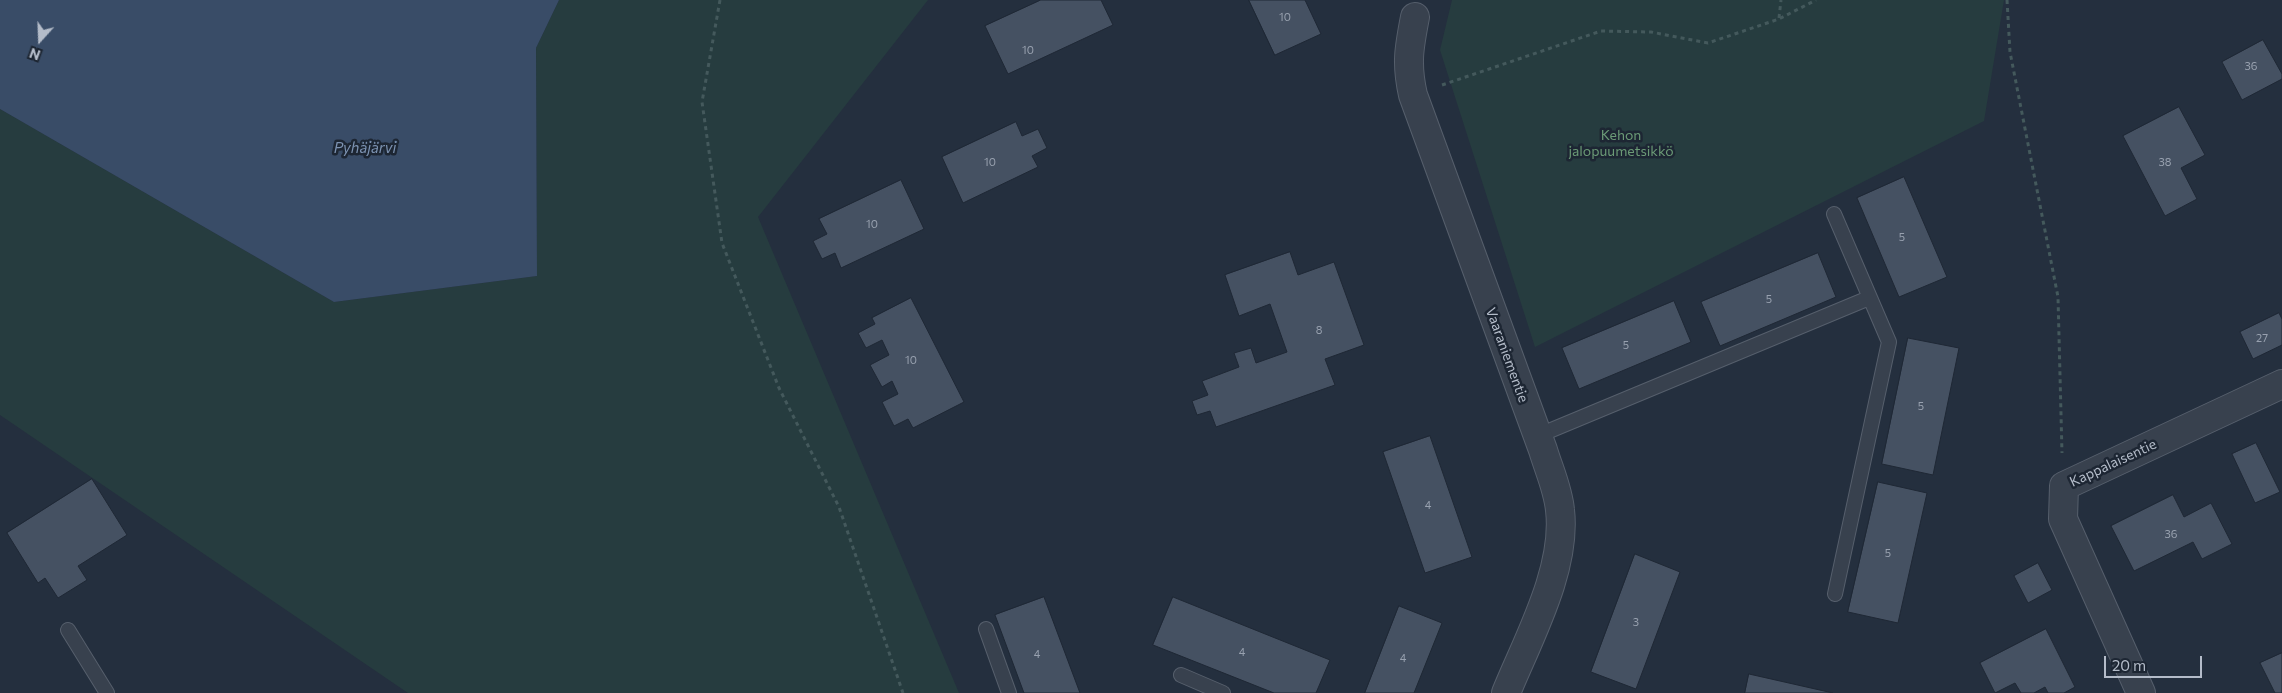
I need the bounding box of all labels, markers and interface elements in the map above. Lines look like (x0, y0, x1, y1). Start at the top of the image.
house number: 10 (1279, 10, 1291, 24)
north arrow (15, 15, 65, 65)
house number: 10 (1022, 43, 1034, 57)
text: N (27, 45, 43, 64)
house number: 36 (2245, 59, 2257, 73)
park label: Kehon jalopuumetsikkö (1568, 127, 1674, 160)
water label: Pyhäjärvi (334, 139, 396, 157)
house number: 10 (984, 155, 996, 169)
house number: 38 (2159, 155, 2171, 169)
house number: 10 (866, 217, 878, 231)
house number: 5 (1899, 230, 1905, 244)
house number: 5 (1766, 292, 1772, 306)
street label: Vaaraniementie (1482, 305, 1532, 405)
house number: 8 (1316, 323, 1322, 337)
house number: 27 (2256, 331, 2268, 345)
house number: 5 (1623, 338, 1629, 352)
house number: 10 (905, 353, 917, 367)
house number: 5 (1918, 399, 1924, 413)
street label: Kappalaisentie (2067, 436, 2159, 490)
house number: 4 (1425, 498, 1431, 512)
house number: 36 (2165, 527, 2177, 541)
house number: 5 (1885, 546, 1891, 560)
house number: 3 (1633, 615, 1639, 629)
house number: 4 (1239, 645, 1245, 659)
scale bar (2107, 646, 2204, 678)
house number: 4 (1034, 647, 1040, 661)
house number: 4 (1400, 651, 1406, 665)
text: 20 m (2112, 656, 2146, 674)

